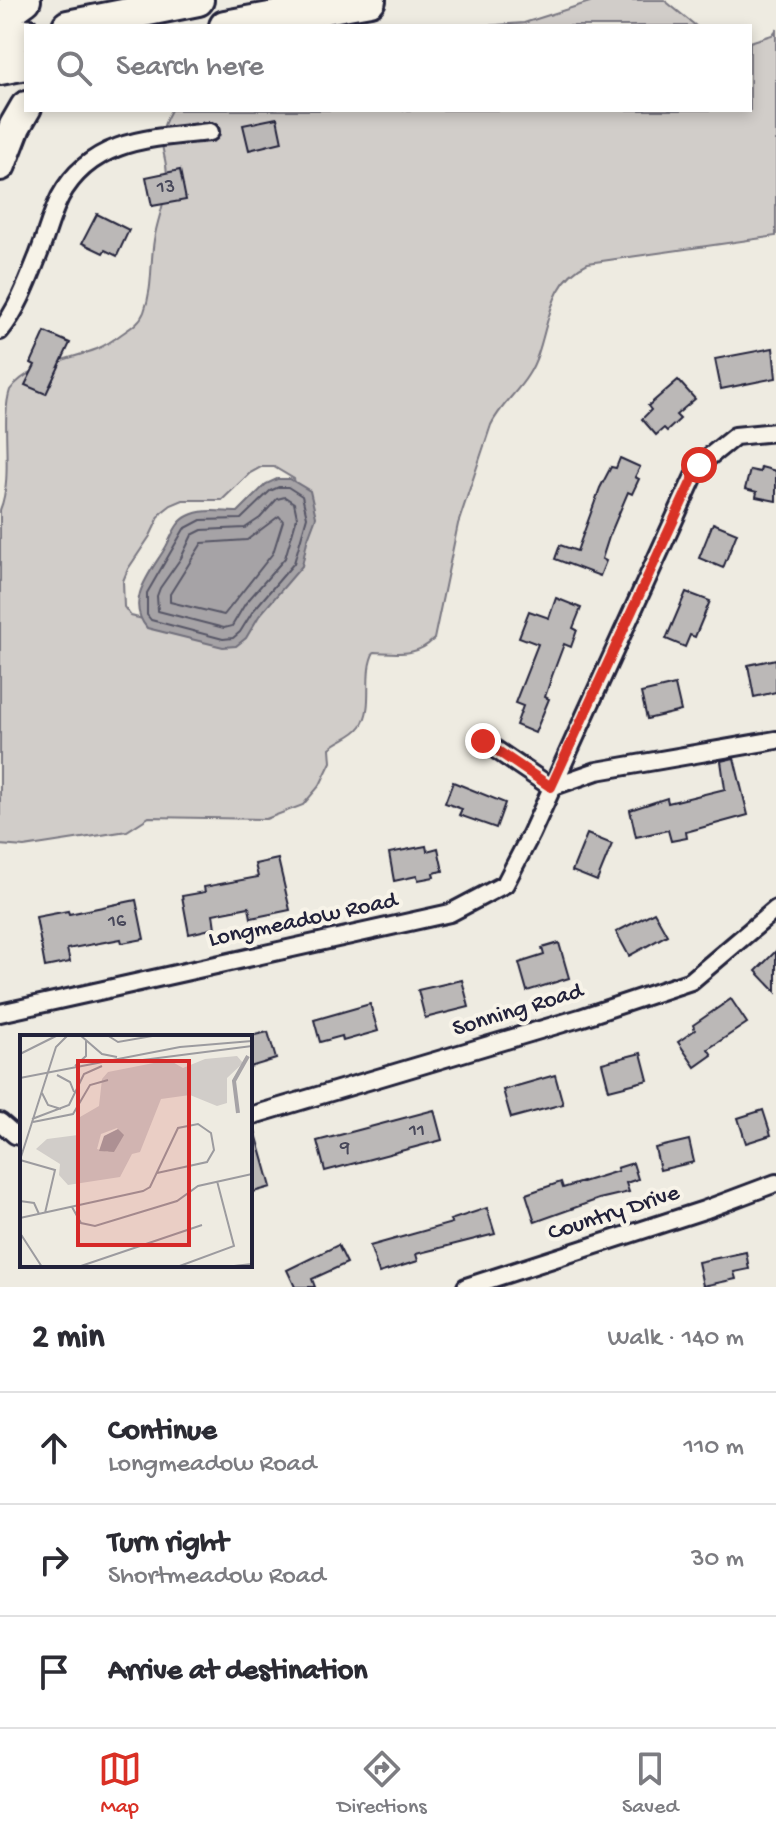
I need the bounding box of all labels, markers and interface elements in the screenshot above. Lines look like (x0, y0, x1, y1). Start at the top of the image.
search box (24, 24, 752, 112)
icon: search (52, 46, 96, 90)
text: Search here (116, 51, 264, 86)
house number: 13 (156, 177, 175, 200)
route start (681, 447, 717, 483)
route end (465, 723, 501, 759)
street label: Longmeadow Road (206, 886, 402, 955)
house number: 16 (107, 911, 127, 934)
street label: Sonning Road (449, 977, 589, 1045)
inset map (20, 1035, 252, 1267)
house number: 11 (408, 1120, 425, 1143)
house number: 9 (339, 1138, 350, 1161)
street label: Country Drive (545, 1179, 684, 1249)
text: 2 min (32, 1319, 104, 1359)
text: Walk · 140 m (607, 1324, 744, 1355)
text: Continue (108, 1415, 217, 1450)
icon: ahead (32, 1426, 76, 1470)
text: 110 m (684, 1433, 744, 1464)
text: Longmeadow Road (108, 1450, 316, 1481)
text: Turn right (108, 1527, 228, 1562)
icon: right (32, 1538, 76, 1582)
text: 30 m (691, 1545, 744, 1576)
text: Shortmeadow Road (108, 1562, 325, 1593)
icon: arrive (32, 1650, 76, 1694)
text: Arrive at destination (108, 1655, 368, 1690)
tab: Map (98, 1747, 142, 1821)
tab: Directions (337, 1747, 427, 1821)
tab: Saved (622, 1747, 678, 1821)

